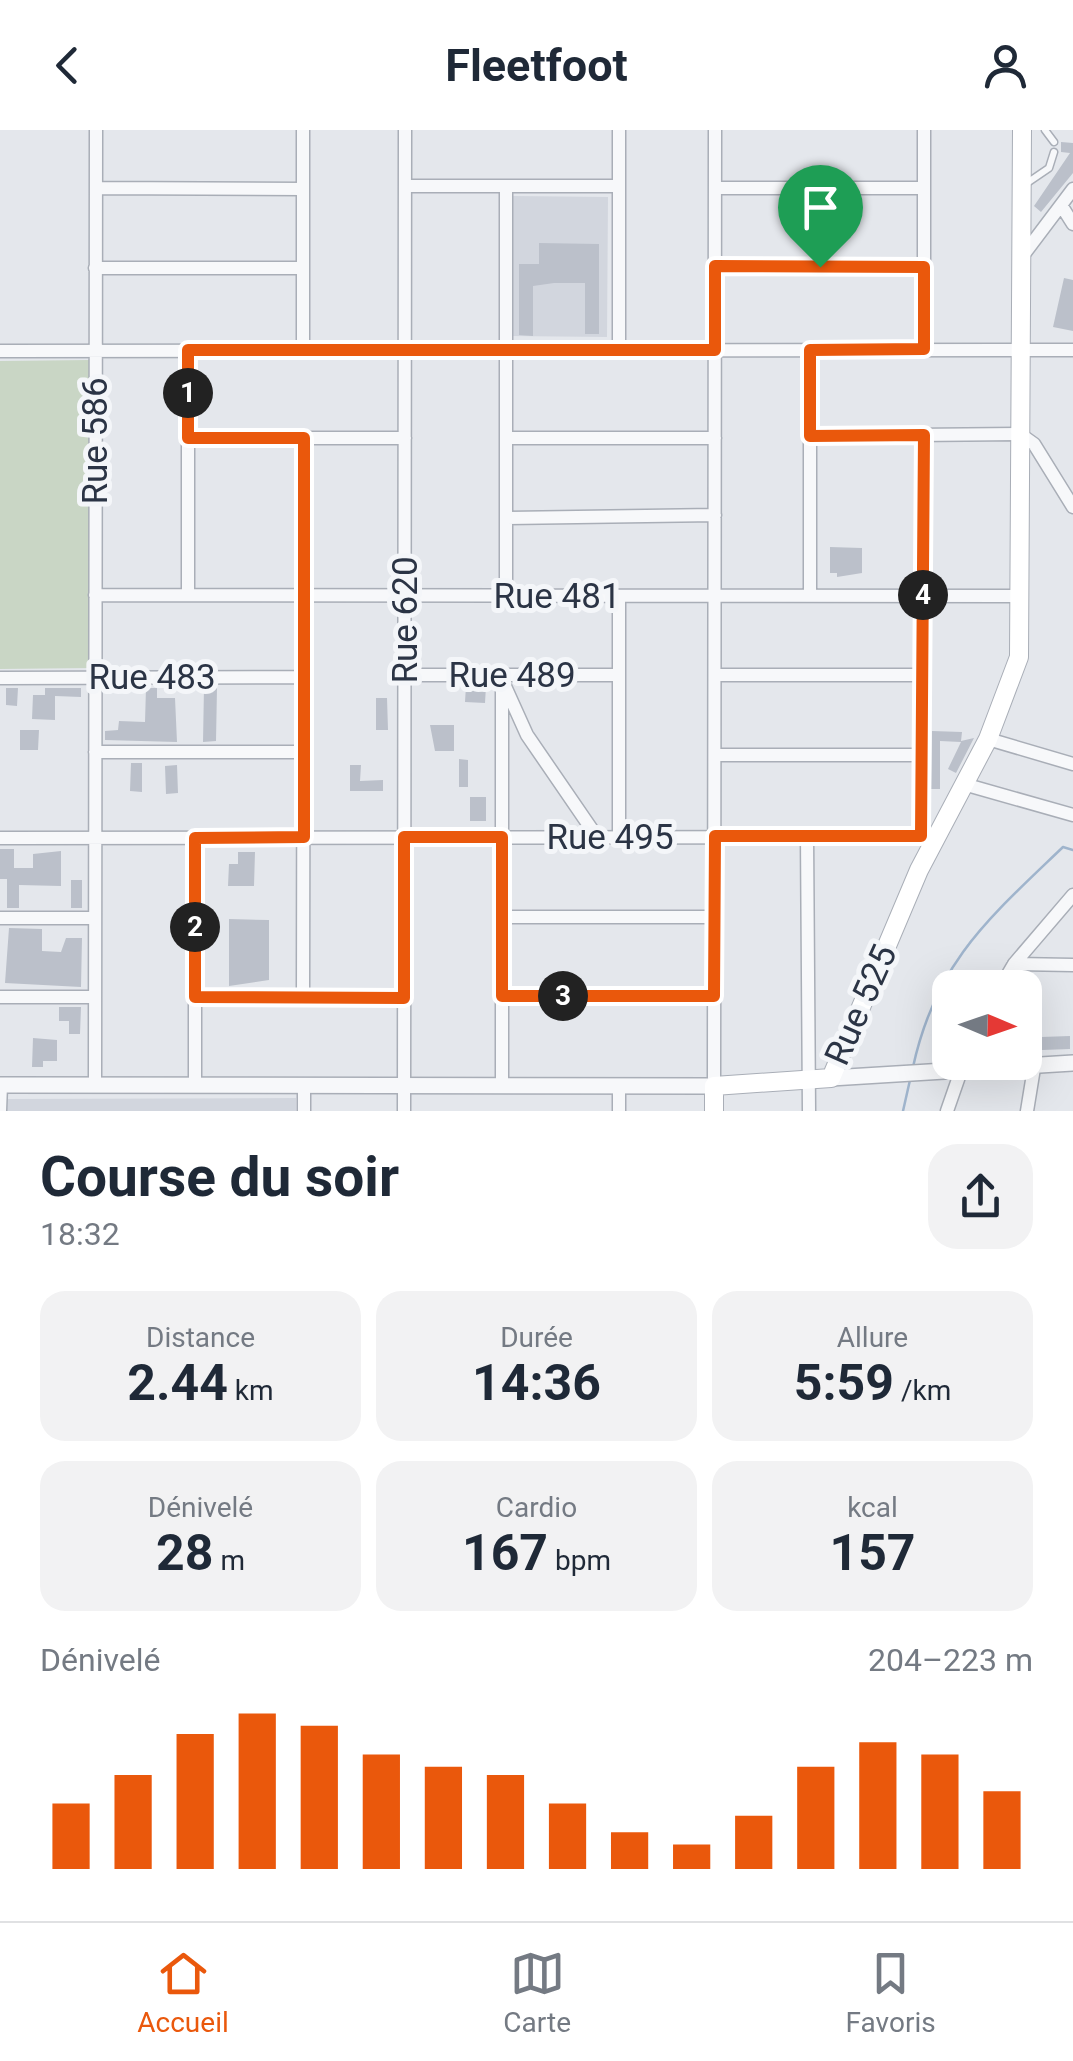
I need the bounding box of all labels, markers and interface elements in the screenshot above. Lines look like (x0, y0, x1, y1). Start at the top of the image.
icon: back (40, 38, 95, 93)
icon: person (978, 38, 1033, 93)
text: Fleetfoot (445, 39, 628, 92)
pin (778, 165, 863, 268)
icon: arrive (793, 180, 848, 235)
pin: 1 (163, 368, 213, 418)
text: 1 (180, 376, 196, 409)
street label: Rue 586 (75, 377, 116, 505)
street label: Rue 620 (385, 556, 426, 684)
pin: 4 (898, 570, 948, 620)
street label: Rue 481 (493, 576, 621, 617)
text: 4 (915, 578, 931, 611)
street label: Rue 489 (448, 655, 576, 696)
street label: Rue 483 (88, 657, 216, 698)
street label: Rue 495 (546, 817, 674, 858)
pin: 2 (170, 902, 220, 952)
text: 2 (187, 910, 203, 943)
street label: Rue 525 (816, 939, 906, 1071)
north arrow (932, 970, 1042, 1080)
map controls (932, 970, 1042, 1080)
pin: 3 (538, 971, 588, 1021)
text: 3 (555, 979, 571, 1012)
button: share (928, 1144, 1033, 1249)
text: Course du soir (40, 1145, 399, 1209)
text: 18:32 (40, 1215, 120, 1253)
text: Distance (146, 1321, 255, 1354)
text: Durée (500, 1321, 573, 1354)
text: Allure (837, 1321, 908, 1354)
text: 2.44 (127, 1354, 228, 1412)
text: 14:36 (472, 1354, 601, 1412)
text: 5:59 (794, 1354, 894, 1412)
text: km (228, 1374, 274, 1407)
text: /km (894, 1374, 951, 1407)
text: Dénivelé (148, 1491, 253, 1524)
text: Cardio (496, 1491, 577, 1524)
text: kcal (847, 1491, 898, 1524)
text: 28 (156, 1524, 213, 1582)
text: 167 (462, 1524, 548, 1582)
text: 157 (829, 1524, 916, 1582)
text: m (213, 1544, 245, 1577)
text: bpm (548, 1544, 611, 1577)
text: Dénivelé (40, 1641, 160, 1679)
text: 204–223 m (868, 1641, 1033, 1679)
tab: Accueil (137, 1946, 229, 2039)
tab: Carte (503, 1946, 571, 2039)
tab: Favoris (846, 1946, 936, 2039)

